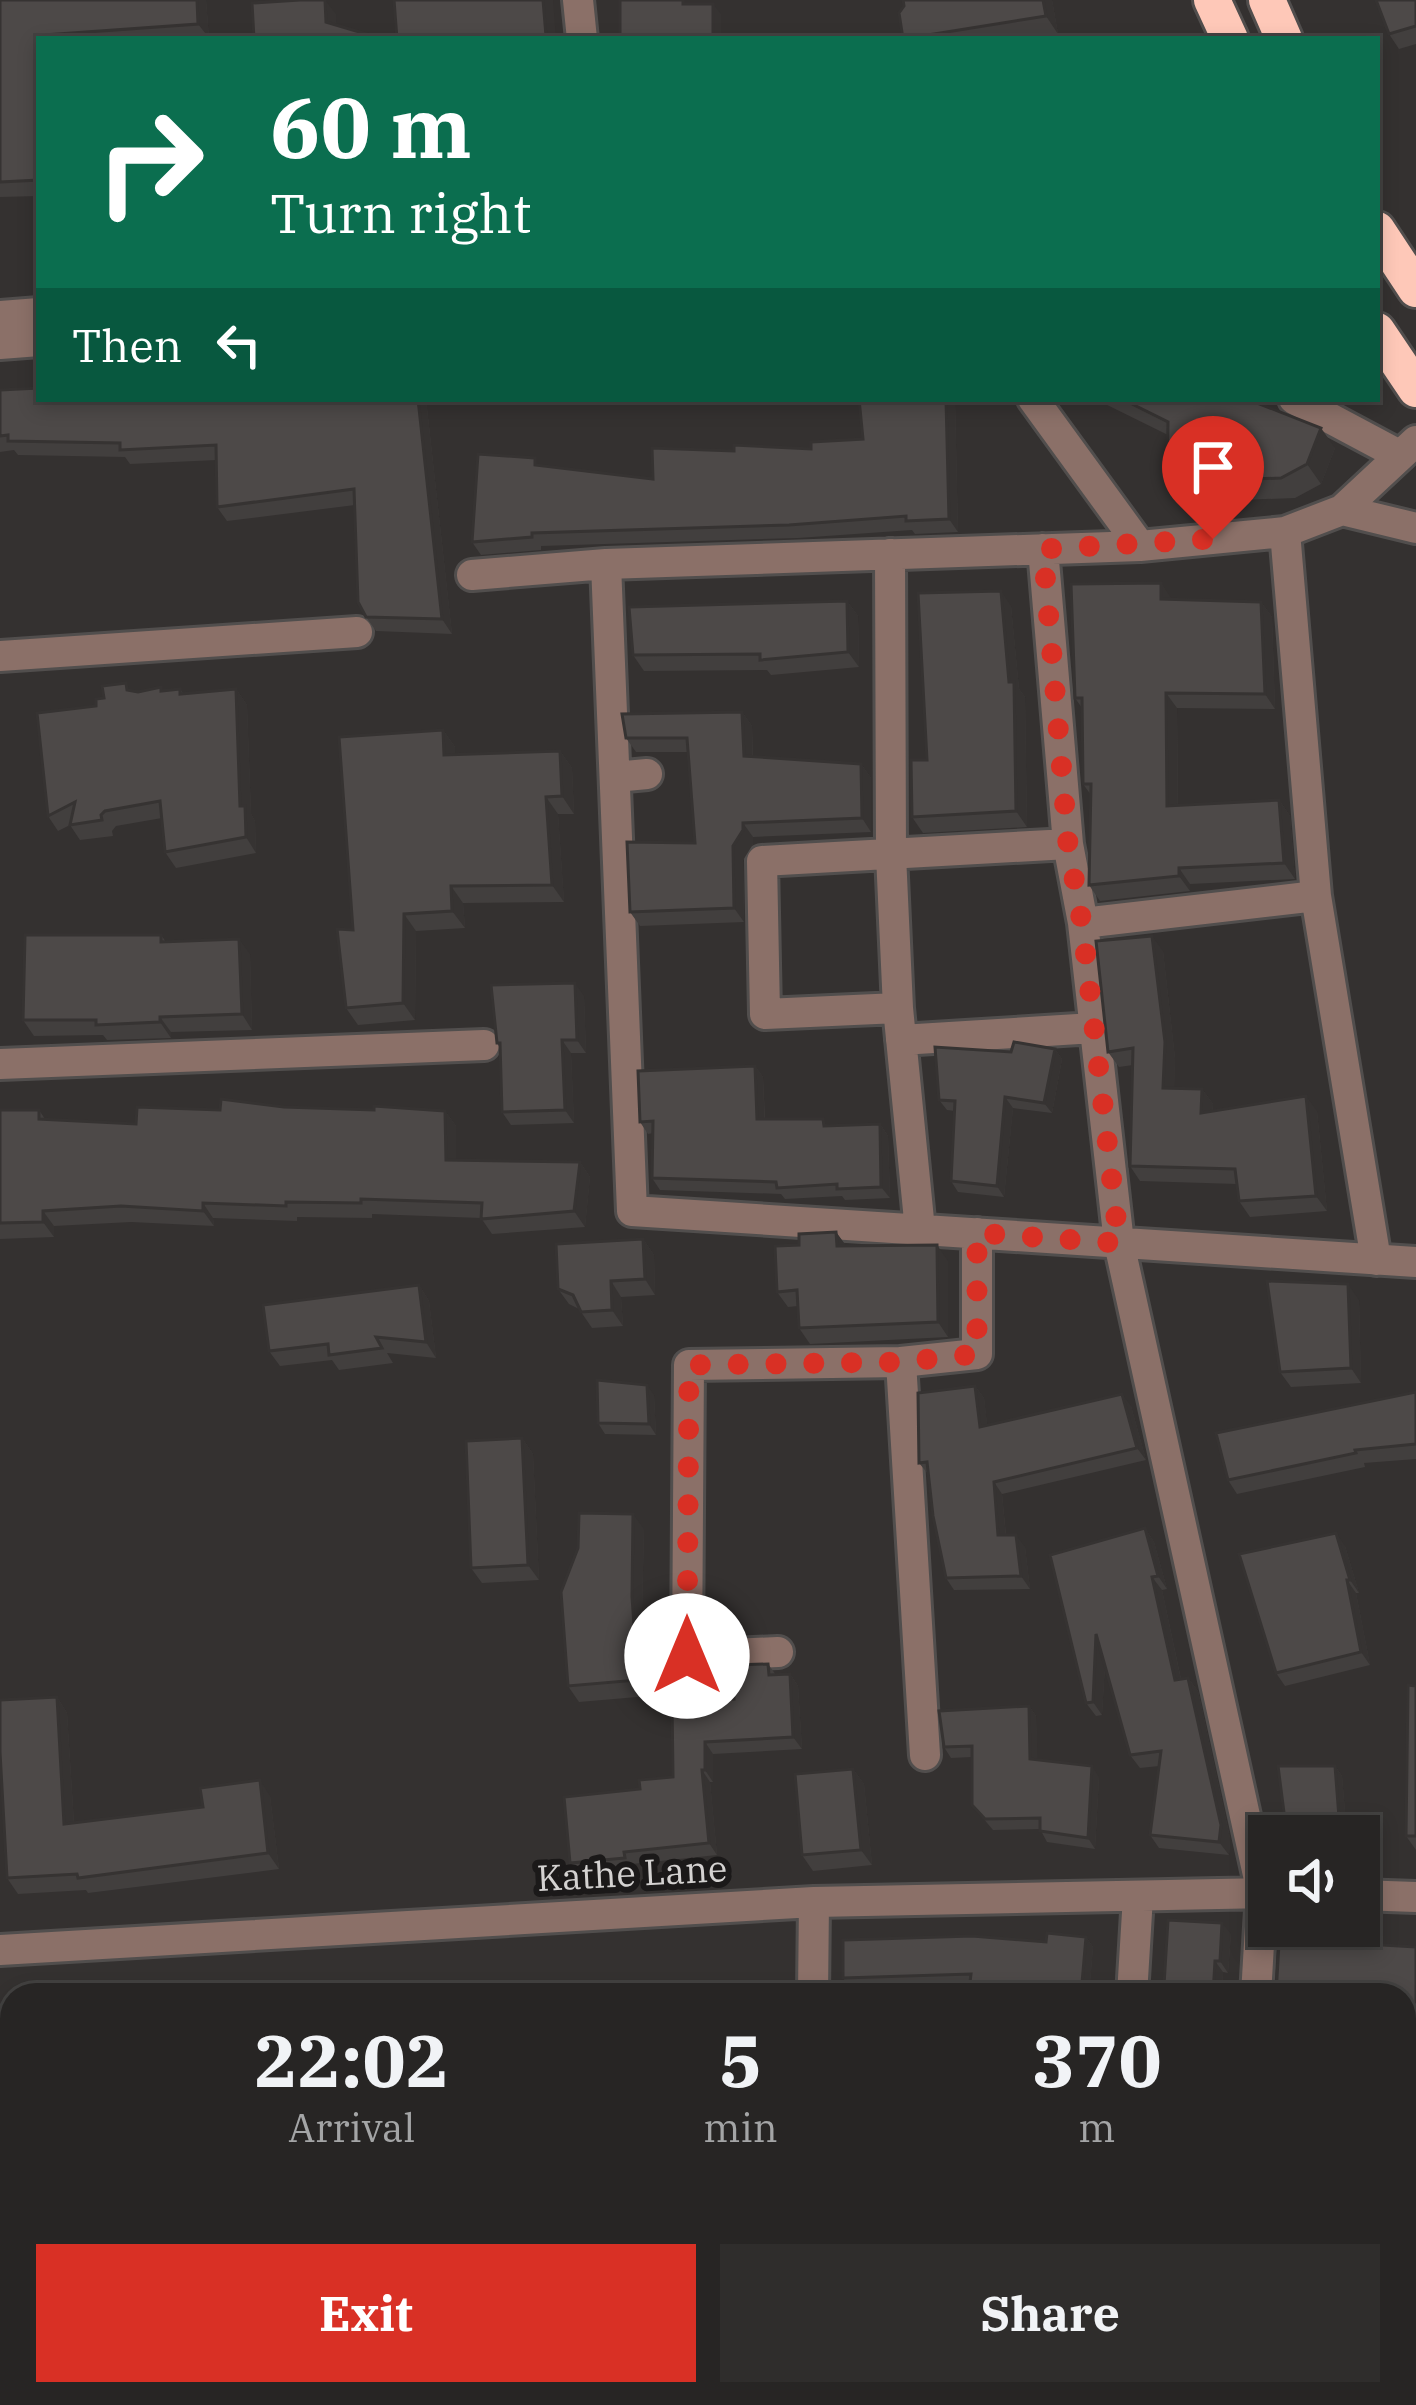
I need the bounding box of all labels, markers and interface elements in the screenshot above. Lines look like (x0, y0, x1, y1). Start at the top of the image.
text: 60 m (270, 72, 472, 181)
icon: right (72, 84, 228, 240)
text: Turn right (270, 178, 532, 248)
icon: left (206, 312, 272, 378)
text: Then (72, 316, 182, 374)
pin (1162, 416, 1264, 539)
icon: arrive (1180, 434, 1246, 500)
position arrow (624, 1593, 750, 1719)
map controls (1248, 1815, 1380, 1947)
button: sound (1248, 1815, 1380, 1947)
street label: Kathe Lane (536, 1844, 728, 1901)
text: 22:02 (254, 2013, 449, 2107)
text: 5 (719, 2013, 762, 2107)
text: 370 (1032, 2013, 1162, 2107)
text: Arrival (288, 2102, 415, 2153)
text: min (703, 2102, 778, 2153)
text: m (1078, 2102, 1115, 2153)
button: Exit (36, 2244, 696, 2382)
button: Share (720, 2244, 1380, 2382)

